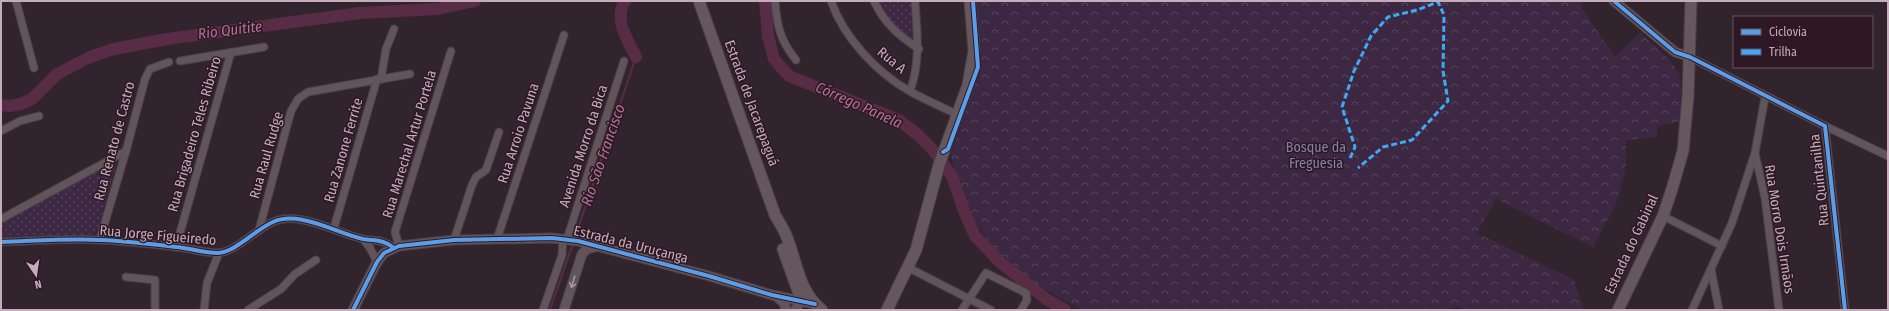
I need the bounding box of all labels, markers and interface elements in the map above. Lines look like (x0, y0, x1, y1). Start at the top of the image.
legend (1733, 16, 1873, 68)
water label: Rio Quitite (197, 17, 263, 43)
text: Ciclovia (1769, 25, 1807, 39)
street label: Estrada de Jacarepaguá (721, 38, 782, 169)
street label: Rua A (874, 43, 910, 78)
text: Trilha (1769, 45, 1797, 59)
street label: Rua Brigadeiro Teles Ribeiro (164, 55, 225, 214)
street label: Rua Marechal Artur Portela (379, 68, 440, 220)
water label: Córrego Panela (813, 78, 905, 132)
street label: Rua Renato de Castro (90, 80, 139, 203)
street label: Rua Arroio Pavuna (494, 81, 543, 185)
street label: Avenida Morro da Bica (556, 83, 611, 210)
street label: Rua Zanone Ferrite (320, 96, 367, 204)
water label: Rio São Francisco (577, 102, 629, 208)
street label: Rua Raul Rudge (246, 110, 287, 200)
street label: Rua Quintanilha (1806, 133, 1833, 227)
park label: Bosque da Freguesia (1286, 139, 1346, 172)
street label: Rua Morro Dois Irmãos (1761, 163, 1798, 295)
street label: Estrada do Gabinal (1601, 191, 1662, 297)
street label: Rua Jorge Figueiredo (99, 222, 217, 249)
street label: Estrada da Uruçanga (572, 222, 690, 267)
north arrow (16, 255, 56, 295)
one-way arrow (569, 275, 576, 288)
text: N (33, 277, 43, 291)

